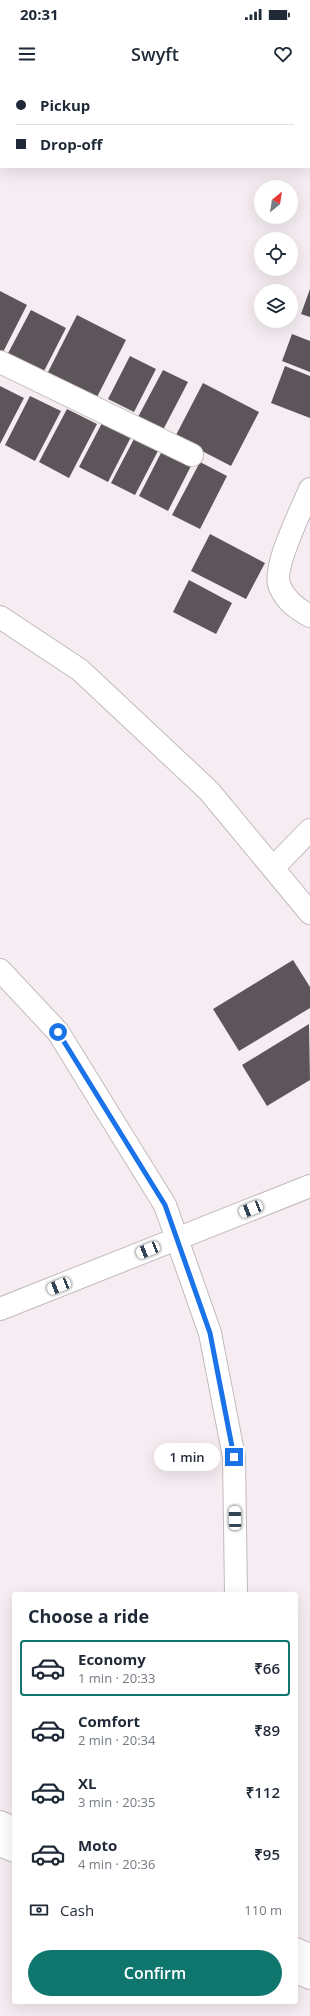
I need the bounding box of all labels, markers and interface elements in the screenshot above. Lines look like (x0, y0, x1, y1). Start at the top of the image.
text: 20:31 (20, 4, 59, 24)
text: Swyft (131, 42, 179, 66)
icon: menu (16, 43, 38, 65)
icon: heart (272, 43, 294, 65)
text: Pickup (40, 95, 90, 115)
text: Drop-off (40, 134, 102, 154)
north arrow (254, 180, 298, 224)
map controls (254, 180, 298, 328)
button: locate (254, 232, 298, 276)
button: layers (254, 284, 298, 328)
route start (49, 1023, 67, 1041)
car (238, 1199, 264, 1219)
car (135, 1240, 161, 1260)
car (46, 1276, 72, 1296)
callout: 1 min (154, 1443, 220, 1471)
text: 1 min (169, 1448, 205, 1466)
route end (225, 1448, 243, 1466)
car (229, 1506, 241, 1530)
text: Choose a ride (28, 1604, 149, 1628)
text: Economy (78, 1649, 146, 1669)
icon: car (30, 1650, 66, 1686)
text: ₹66 (254, 1658, 280, 1678)
text: 1 min · 20:33 (78, 1669, 155, 1687)
text: Comfort (78, 1711, 140, 1731)
icon: car (30, 1712, 66, 1748)
text: ₹89 (254, 1720, 280, 1740)
text: 2 min · 20:34 (78, 1731, 155, 1749)
text: XL (78, 1773, 96, 1793)
icon: car (30, 1774, 66, 1810)
text: ₹112 (246, 1782, 280, 1802)
text: 3 min · 20:35 (78, 1793, 155, 1811)
text: Moto (78, 1835, 117, 1855)
icon: car (30, 1836, 66, 1872)
text: ₹95 (254, 1844, 280, 1864)
text: 4 min · 20:36 (78, 1855, 155, 1873)
icon: cash (28, 1899, 50, 1921)
text: Cash (60, 1900, 94, 1920)
text: 110 m (244, 1901, 282, 1919)
button: Confirm (28, 1950, 282, 1996)

